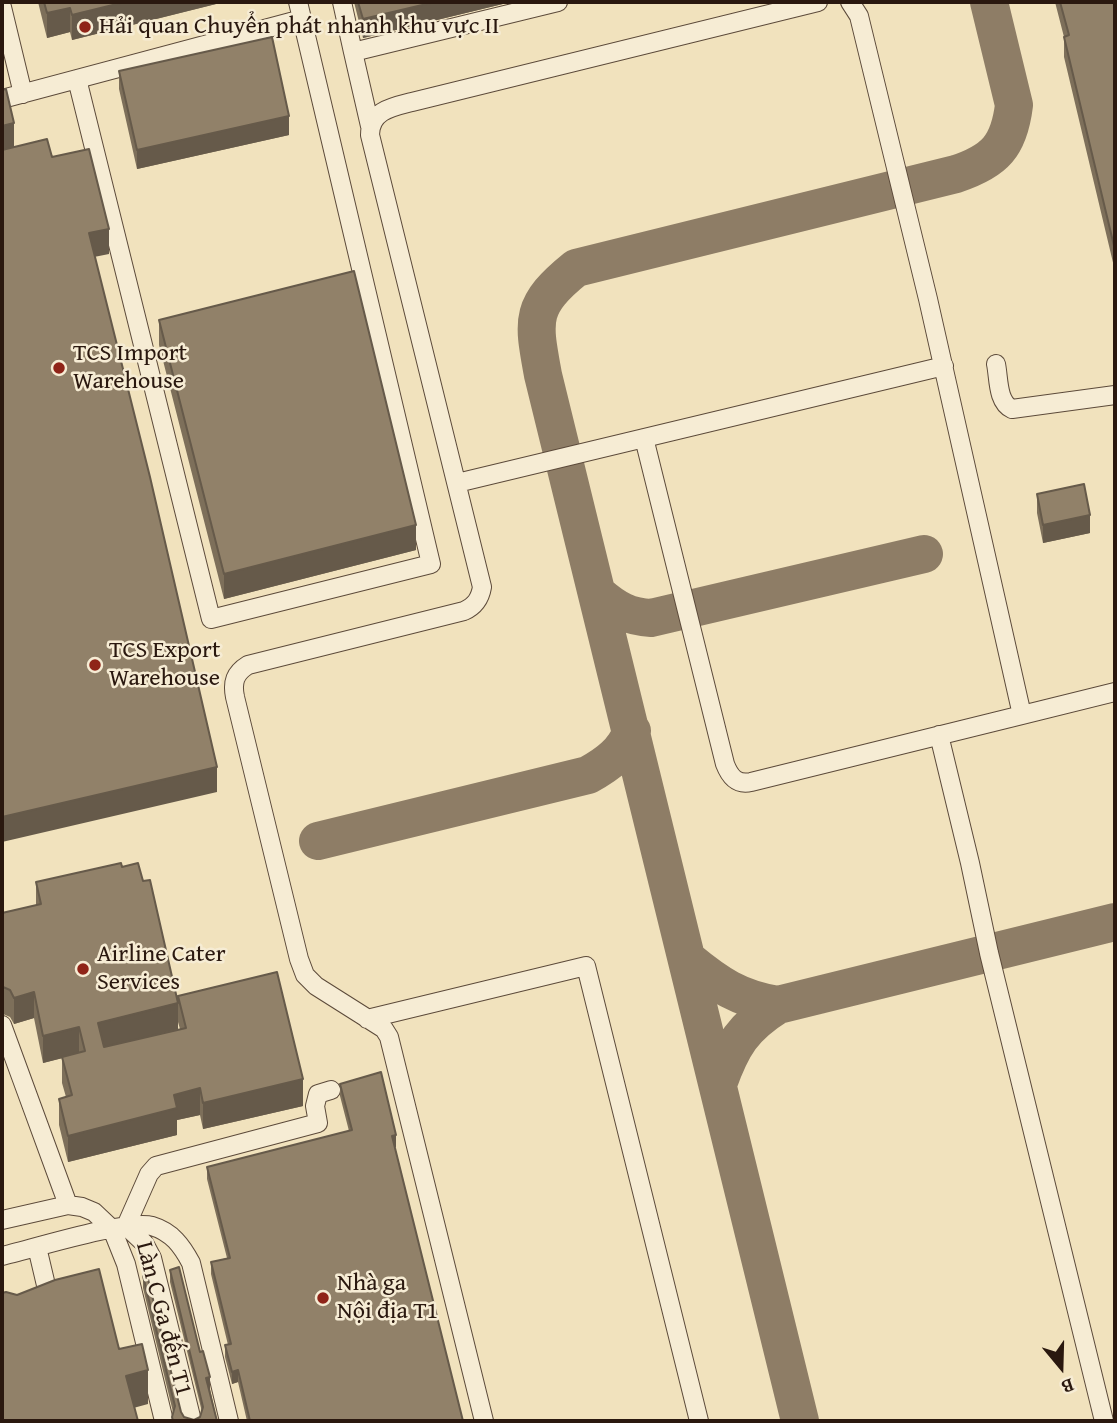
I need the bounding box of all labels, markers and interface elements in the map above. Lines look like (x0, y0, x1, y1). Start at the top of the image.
place label: Hải quan Chuyển phát nhanh khu vực II (99, 13, 499, 41)
marker: Hải quan Chuyển phát nhanh khu vực II (77, 19, 93, 35)
place label: TCS Import Warehouse (73, 340, 187, 396)
marker: TCS Import Warehouse (51, 360, 67, 376)
place label: TCS Export Warehouse (109, 637, 220, 693)
marker: TCS Export Warehouse (87, 657, 103, 673)
place label: Airline Cater Services (97, 941, 226, 997)
marker: Airline Cater Services (75, 961, 91, 977)
street label: Làn C Ga đến T1 (129, 1239, 197, 1399)
place label: Nhà ga Nội địa T1 (337, 1270, 438, 1326)
marker: Nhà ga Nội địa T1 (315, 1290, 331, 1306)
north arrow (1026, 1332, 1096, 1402)
text: B (1058, 1372, 1078, 1402)

